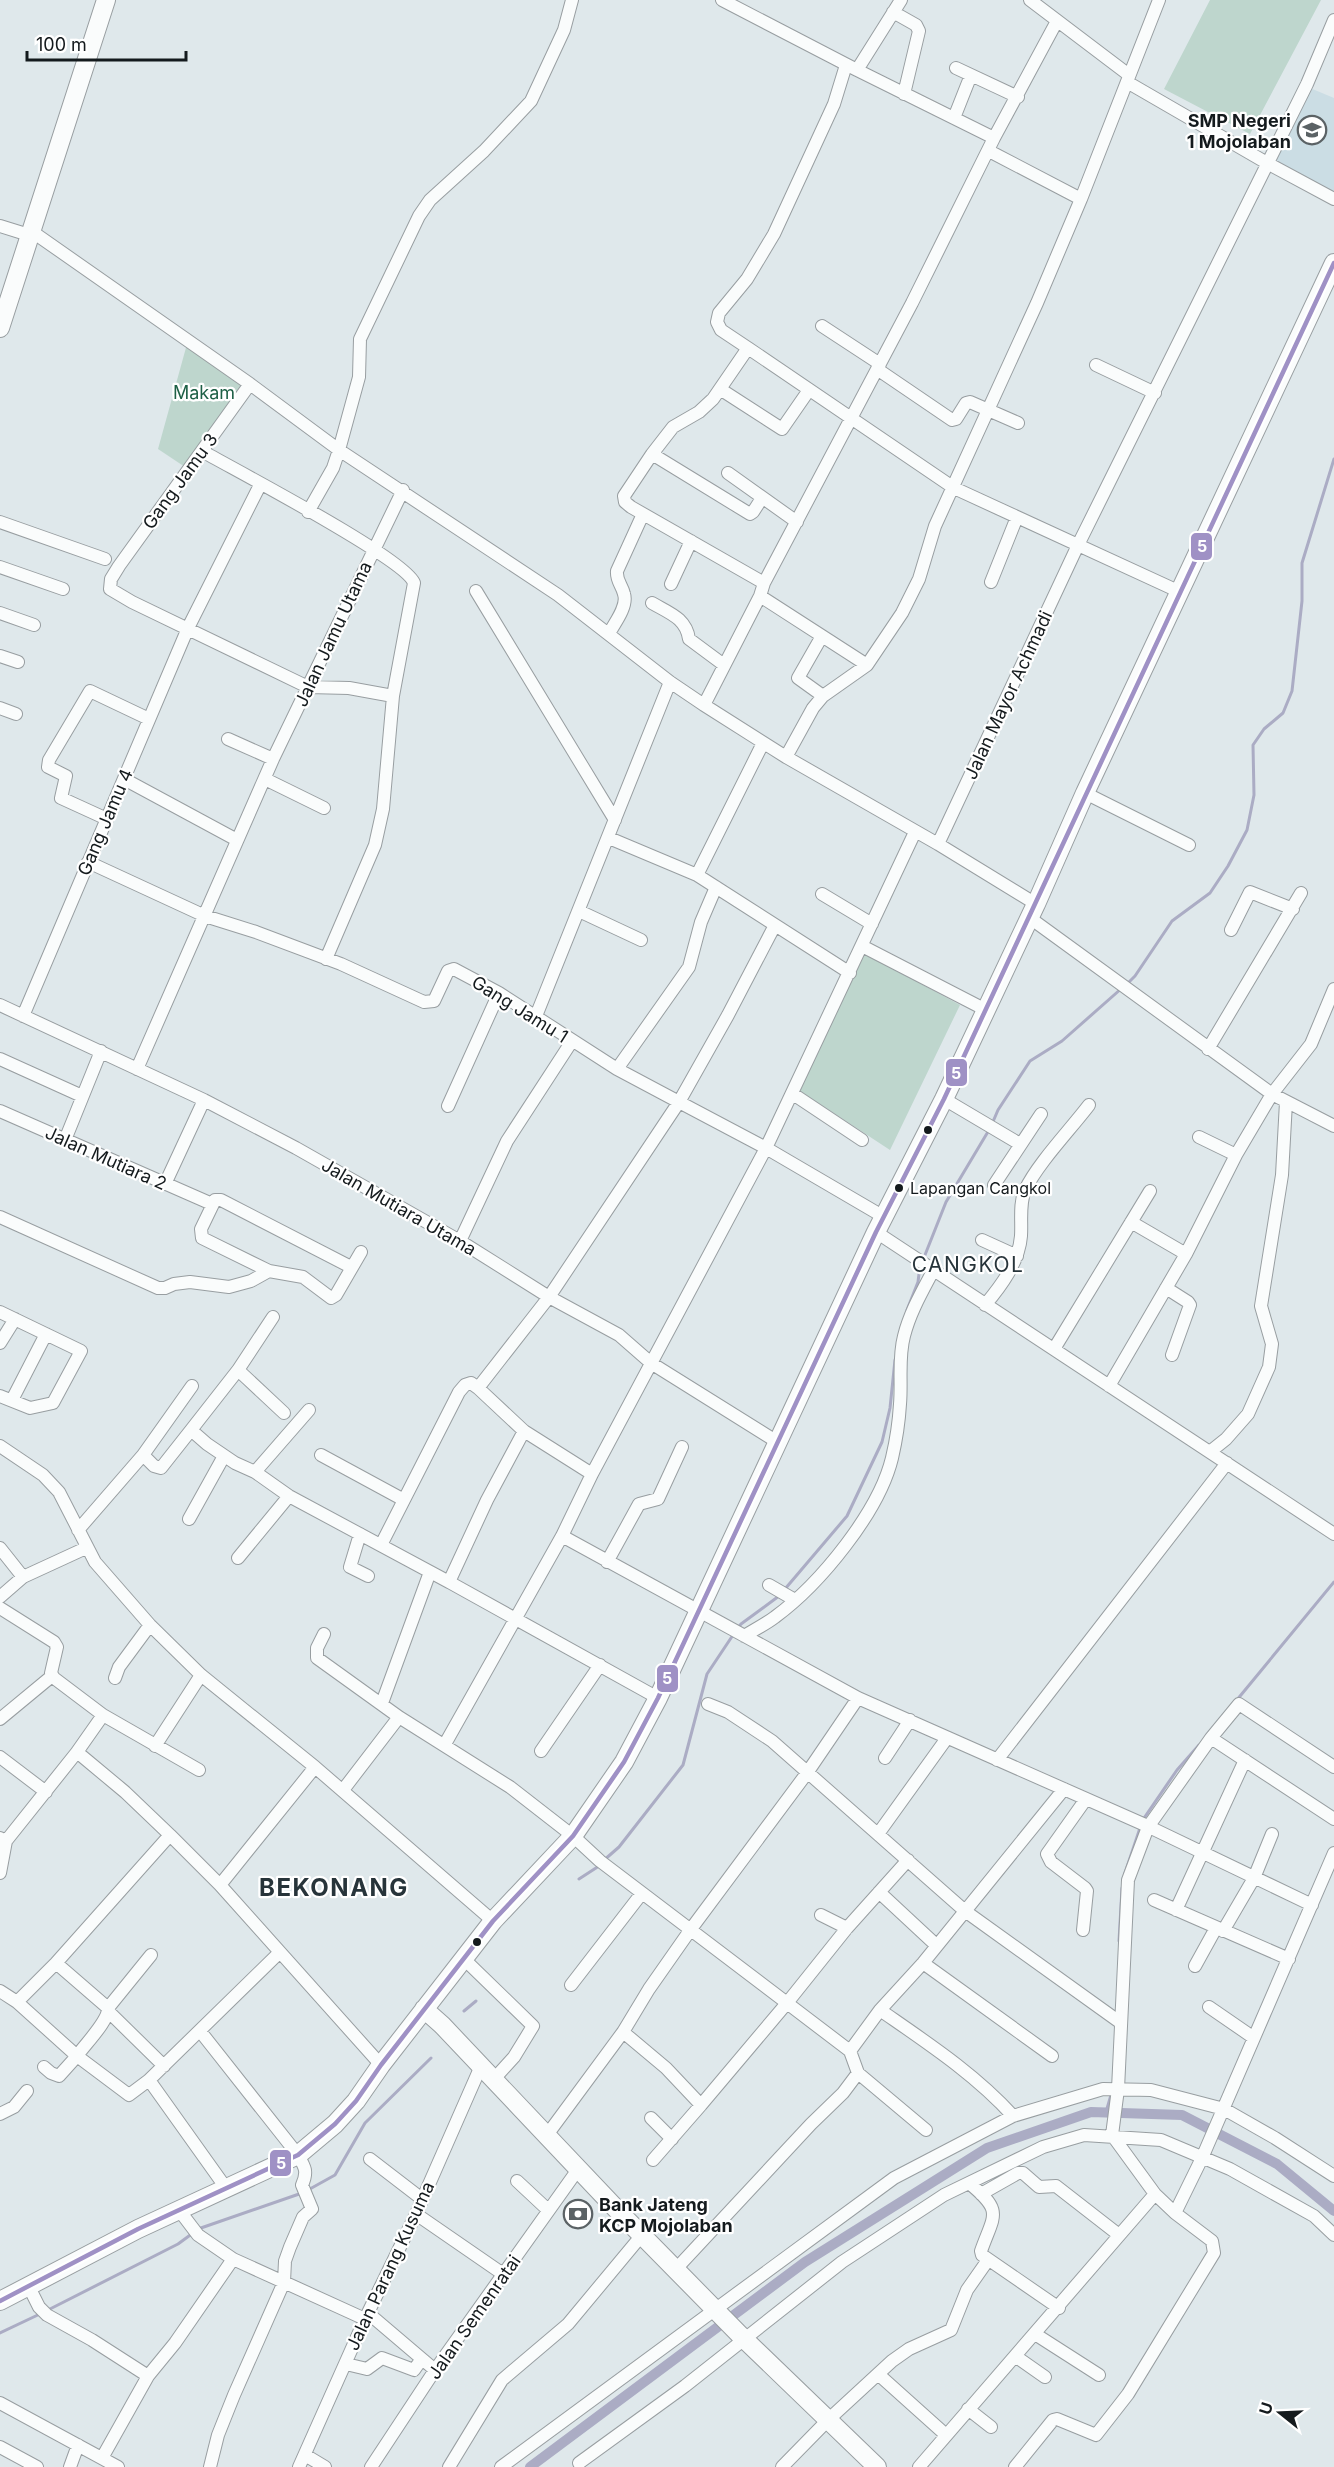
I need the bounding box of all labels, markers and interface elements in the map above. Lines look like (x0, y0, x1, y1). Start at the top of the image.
scale bar (27, 24, 186, 62)
text: 100 m (36, 34, 87, 55)
place label: SMP Negeri 1 Mojolaban (1187, 110, 1291, 152)
school or university icon: SMP Negeri 1 Mojolaban (1296, 114, 1328, 146)
park label: Makam (173, 382, 235, 403)
street label: Gang Jamu 3 (138, 429, 222, 533)
line badge: 5 (1190, 532, 1213, 561)
text: 5 (1197, 536, 1207, 556)
street label: Jalan Jamu Utama (290, 558, 376, 710)
street label: Jalan Mayor Achmadi (960, 607, 1056, 783)
street label: Gang Jamu 4 (73, 766, 137, 878)
street label: Gang Jamu 1 (468, 971, 572, 1047)
line badge: 5 (945, 1058, 968, 1087)
text: 5 (951, 1063, 961, 1083)
street label: Jalan Mutiara 2 (42, 1122, 170, 1194)
unlabelled marker (922, 1124, 934, 1136)
street label: Jalan Mutiara Utama (318, 1154, 480, 1260)
place label: Lapangan Cangkol (910, 1178, 1051, 1198)
marker: Lapangan Cangkol (893, 1182, 905, 1194)
district label: CANGKOL (912, 1252, 1024, 1277)
line badge: 5 (656, 1664, 679, 1693)
text: 5 (662, 1668, 672, 1688)
district label: BEKONANG (259, 1873, 409, 1902)
unlabelled marker (471, 1936, 483, 1948)
line badge: 5 (269, 2149, 292, 2177)
text: 5 (276, 2153, 286, 2173)
street label: Jalan Parang Kusuma (342, 2178, 438, 2354)
place label: Bank Jateng KCP Mojolaban (599, 2194, 733, 2236)
bank icon: Bank Jateng KCP Mojolaban (562, 2198, 594, 2230)
street label: Jalan Semenratai (423, 2251, 525, 2383)
north arrow (1250, 2383, 1310, 2443)
text: U (1254, 2400, 1277, 2417)

